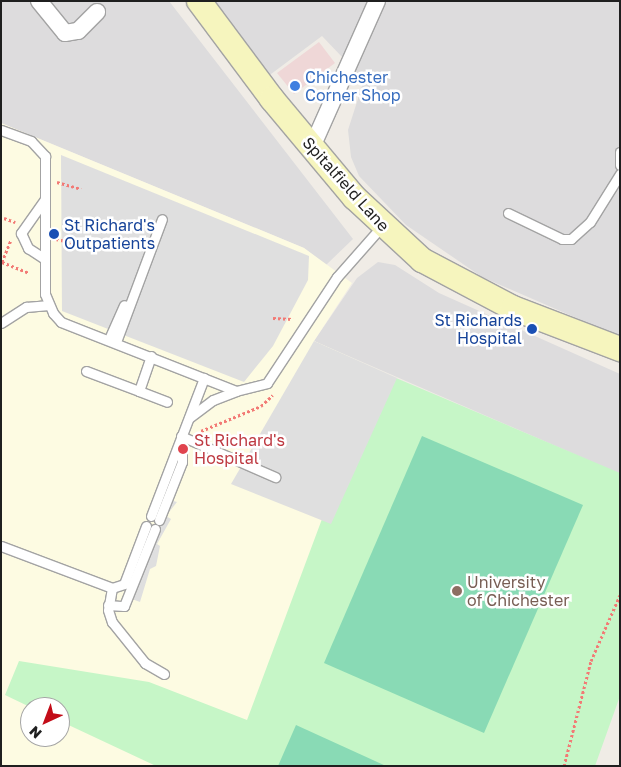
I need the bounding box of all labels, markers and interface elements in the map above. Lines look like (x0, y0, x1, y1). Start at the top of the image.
place label: Chichester Corner Shop (305, 67, 401, 105)
marker: Chichester Corner Shop (289, 80, 301, 92)
street label: Spitalfield Lane (299, 133, 393, 235)
place label: St Richard's Outpatients (64, 215, 155, 253)
marker: St Richard's Outpatients (48, 228, 60, 240)
place label: St Richards Hospital (435, 310, 522, 348)
marker: St Richards Hospital (526, 323, 538, 335)
place label: St Richard's Hospital (194, 430, 285, 468)
marker: St Richard's Hospital (176, 442, 190, 456)
place label: University of Chichester (467, 572, 570, 610)
marker: University of Chichester (451, 585, 463, 597)
north arrow (20, 697, 70, 747)
text: N (25, 723, 45, 742)

